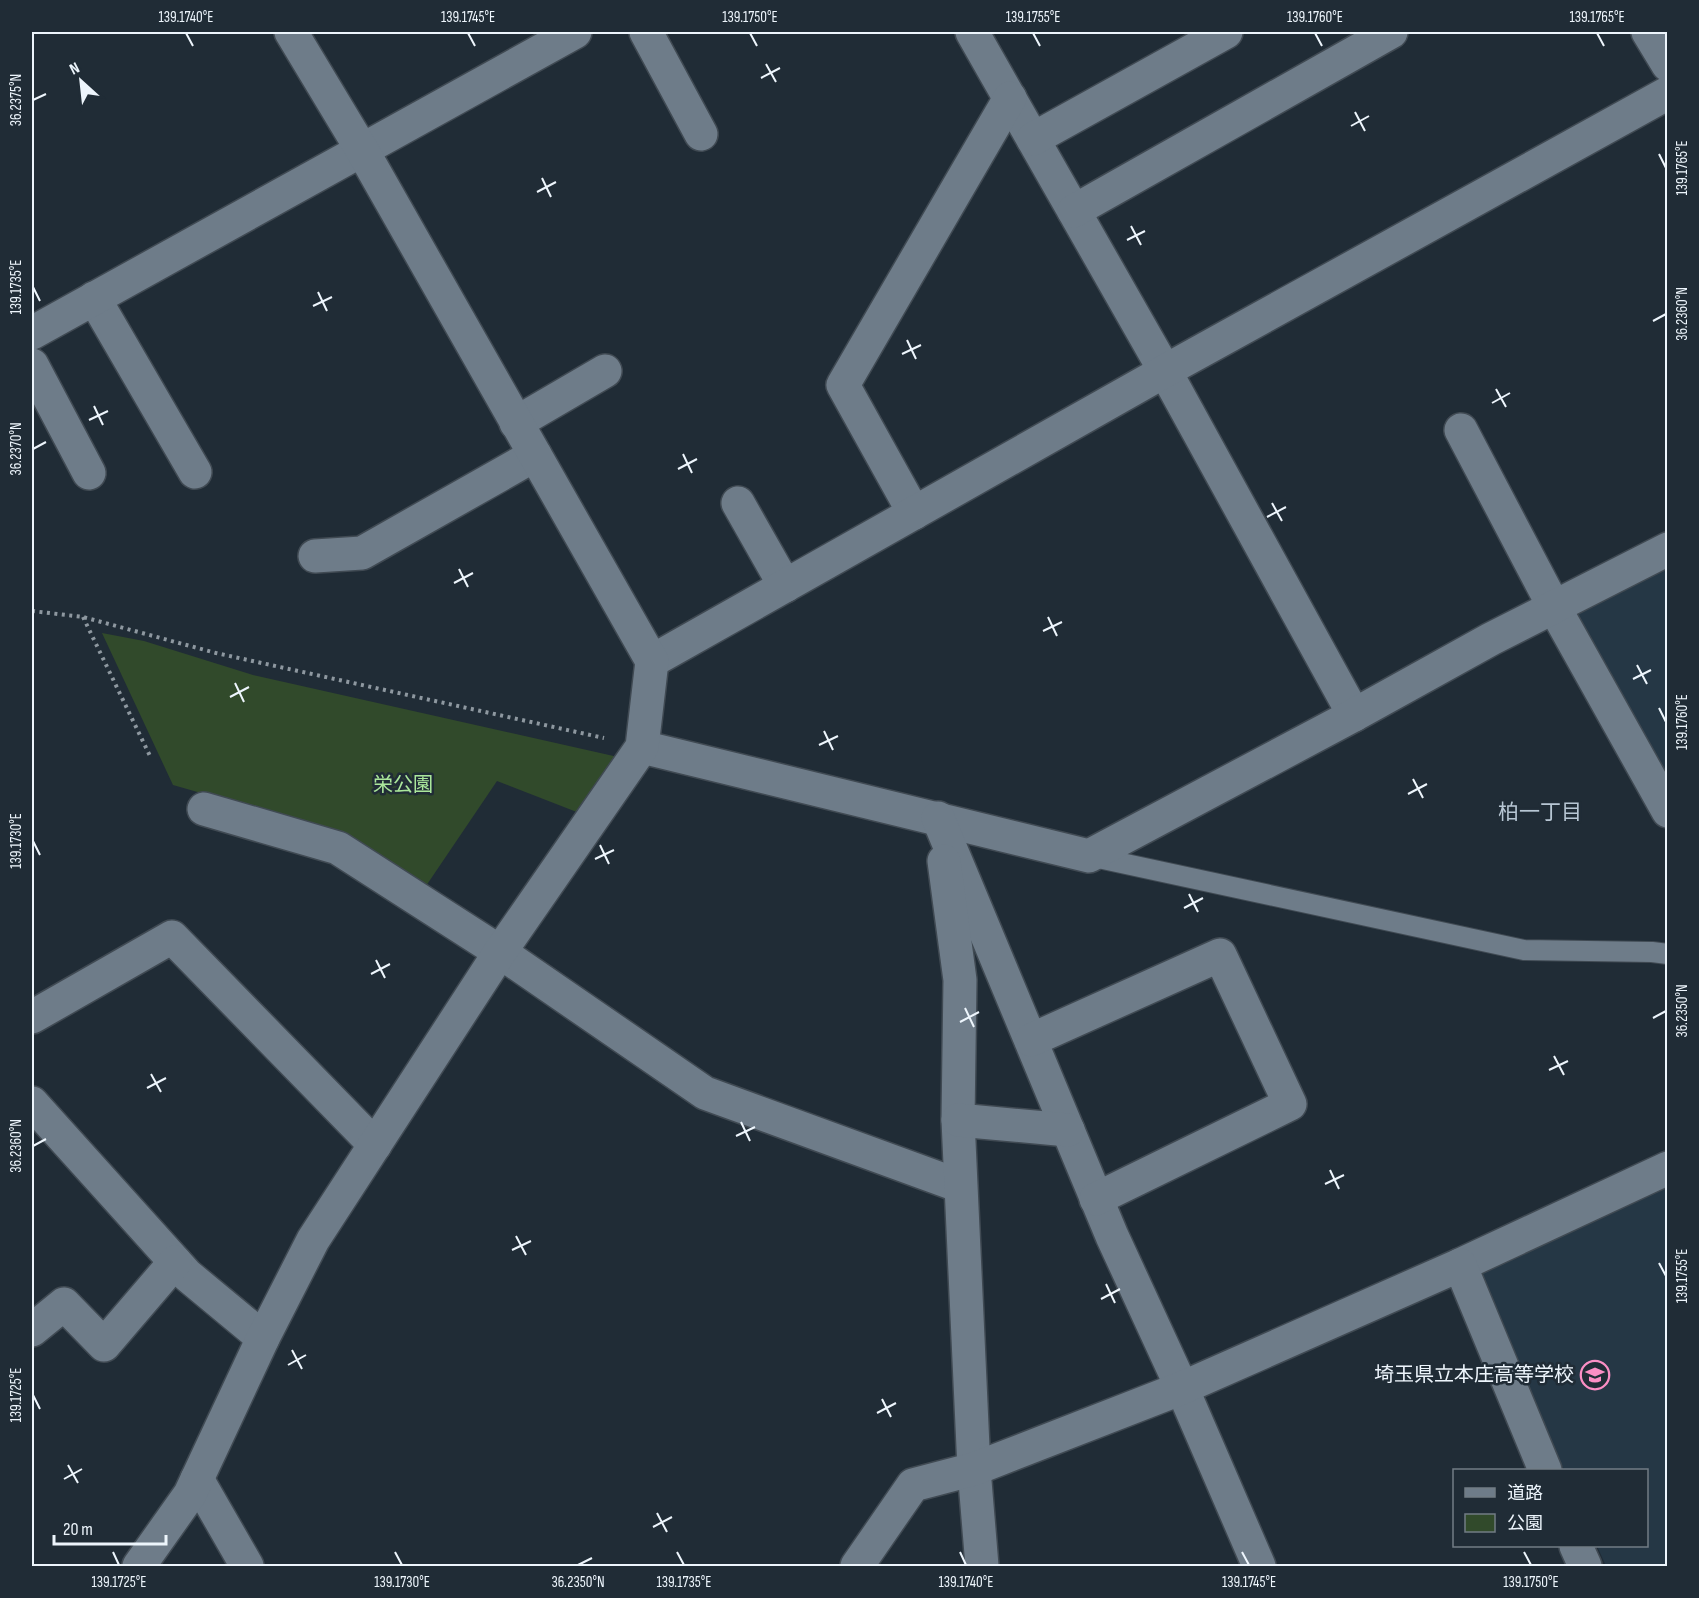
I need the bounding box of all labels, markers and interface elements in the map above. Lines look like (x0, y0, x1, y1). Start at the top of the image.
text: 139.1740°E (159, 8, 213, 27)
text: 139.1745°E (441, 8, 495, 27)
text: 139.1750°E (722, 8, 778, 27)
text: 139.1755°E (1006, 8, 1060, 27)
text: 139.1760°E (1287, 8, 1343, 27)
text: 139.1765°E (1569, 8, 1625, 27)
north arrow (51, 51, 111, 111)
text: N (67, 59, 83, 79)
text: 36.2375°N (7, 74, 26, 126)
text: 139.1765°E (1673, 140, 1692, 196)
text: 139.1735°E (7, 260, 26, 314)
text: 36.2360°N (1673, 287, 1692, 341)
text: 36.2370°N (7, 422, 26, 476)
text: 139.1760°E (1673, 694, 1692, 750)
park label: 栄公園 (373, 773, 433, 797)
district label: 柏一丁目 (1498, 800, 1582, 825)
text: 139.1730°E (7, 813, 26, 869)
text: 36.2350°N (1673, 984, 1692, 1038)
text: 36.2360°N (7, 1119, 26, 1173)
text: 139.1755°E (1673, 1249, 1692, 1303)
school or university icon: 埼玉県立本庄高等学校 (1579, 1359, 1611, 1391)
place label: 埼玉県立本庄高等学校 (1374, 1363, 1574, 1387)
text: 139.1725°E (7, 1368, 26, 1422)
legend (1453, 1469, 1648, 1547)
text: 道路 (1507, 1483, 1543, 1504)
scale bar (54, 1508, 166, 1546)
text: 公園 (1507, 1513, 1543, 1534)
text: 20 m (63, 1519, 93, 1540)
text: 139.1725°E (92, 1573, 146, 1592)
text: 139.1730°E (374, 1573, 430, 1592)
text: 36.2350°N (551, 1573, 605, 1592)
text: 139.1735°E (657, 1573, 711, 1592)
text: 139.1740°E (939, 1573, 993, 1592)
text: 139.1745°E (1222, 1573, 1276, 1592)
text: 139.1750°E (1503, 1573, 1559, 1592)

